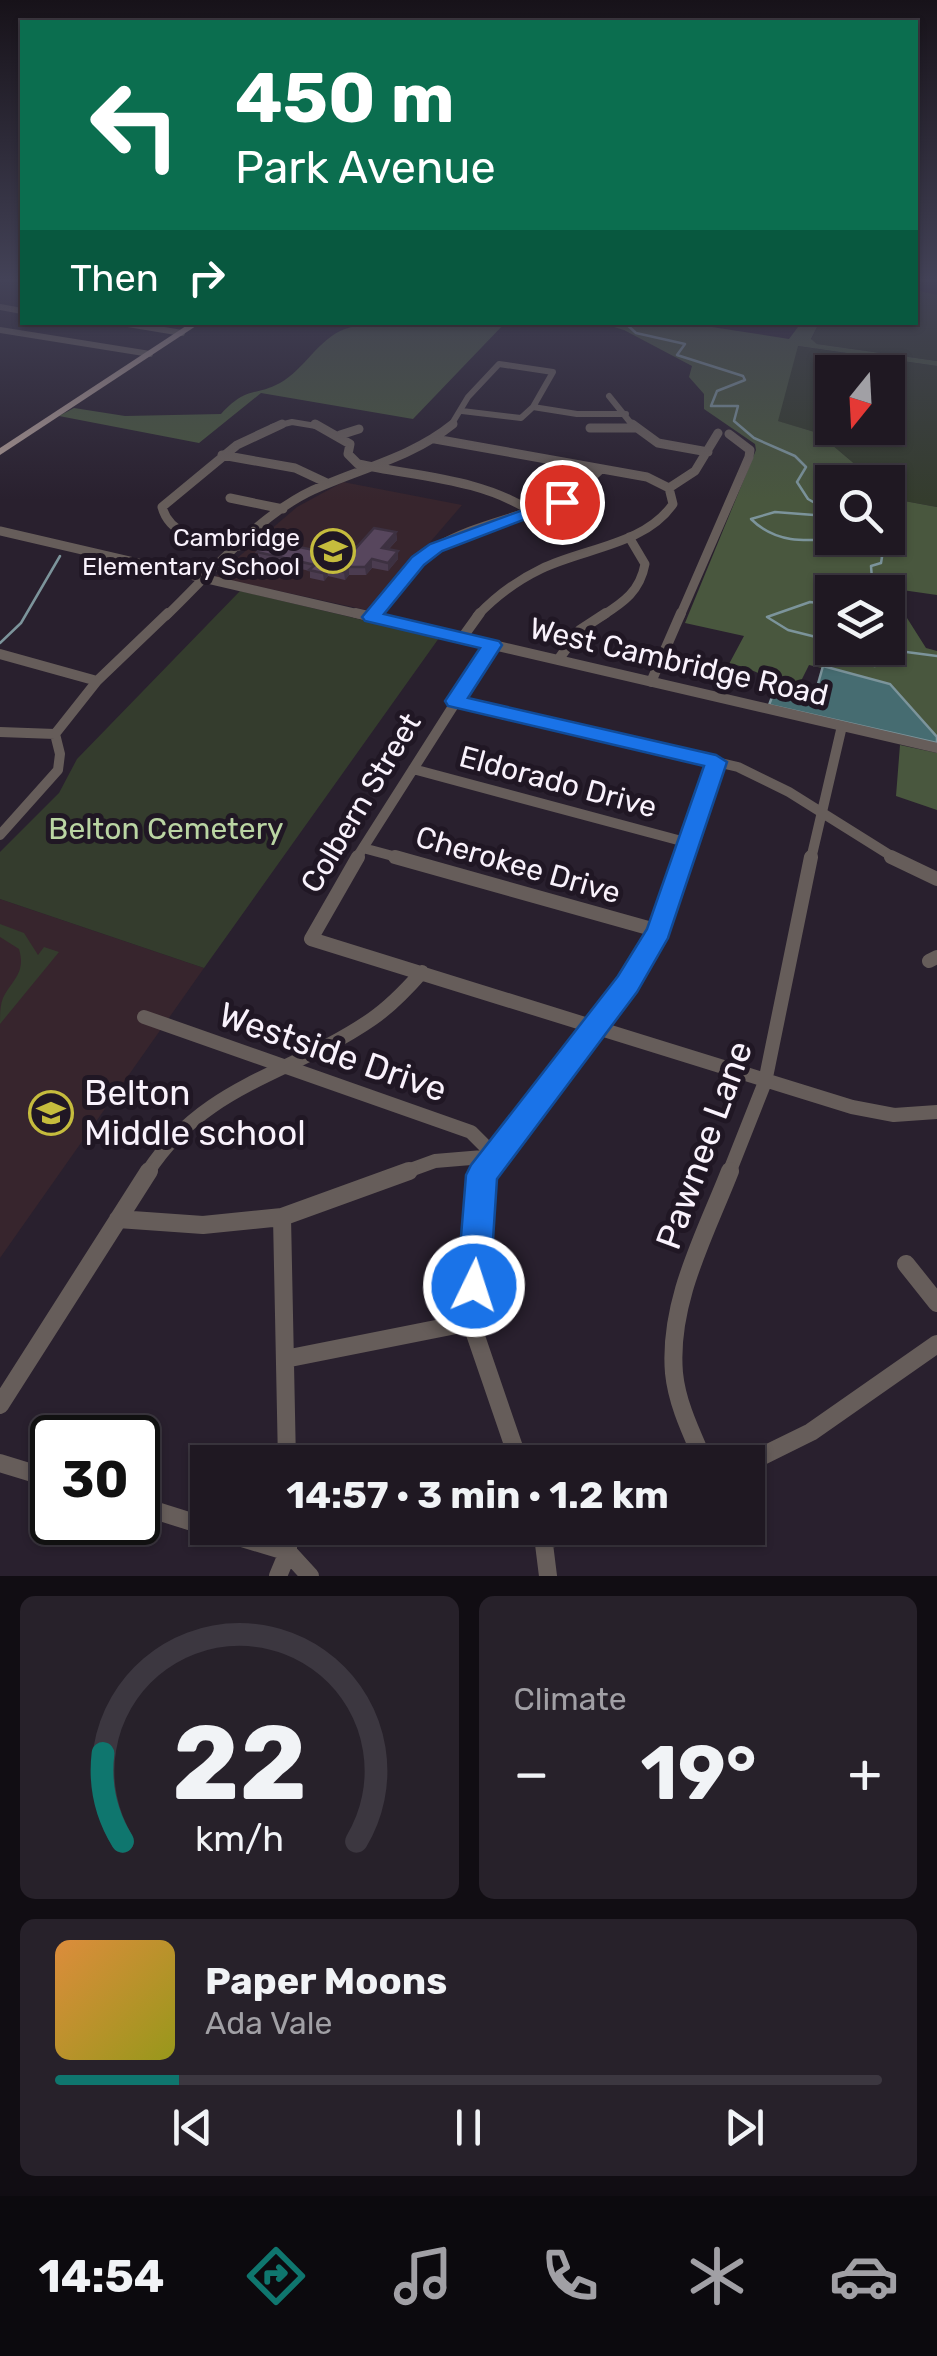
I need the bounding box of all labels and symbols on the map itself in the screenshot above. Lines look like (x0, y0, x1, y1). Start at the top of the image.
north arrow (815, 355, 905, 445)
pin (520, 460, 605, 545)
place label: Cambridge Elementary School (82, 523, 300, 581)
school or university icon: Cambridge Elementary School (310, 528, 356, 574)
street label: West Cambridge Road (526, 610, 832, 714)
street label: Colbern Street (293, 707, 429, 899)
street label: Eldorado Drive (455, 738, 661, 826)
park label: Belton Cemetery (48, 811, 284, 847)
street label: Cherokee Drive (411, 819, 625, 911)
street label: Westside Drive (214, 993, 452, 1111)
street label: Pawnee Lane (647, 1035, 761, 1255)
place label: Belton Middle school (84, 1072, 306, 1154)
school or university icon: Belton Middle school (28, 1090, 74, 1136)
position arrow (422, 1234, 526, 1338)
speed limit sign: 30 (30, 1415, 160, 1545)

